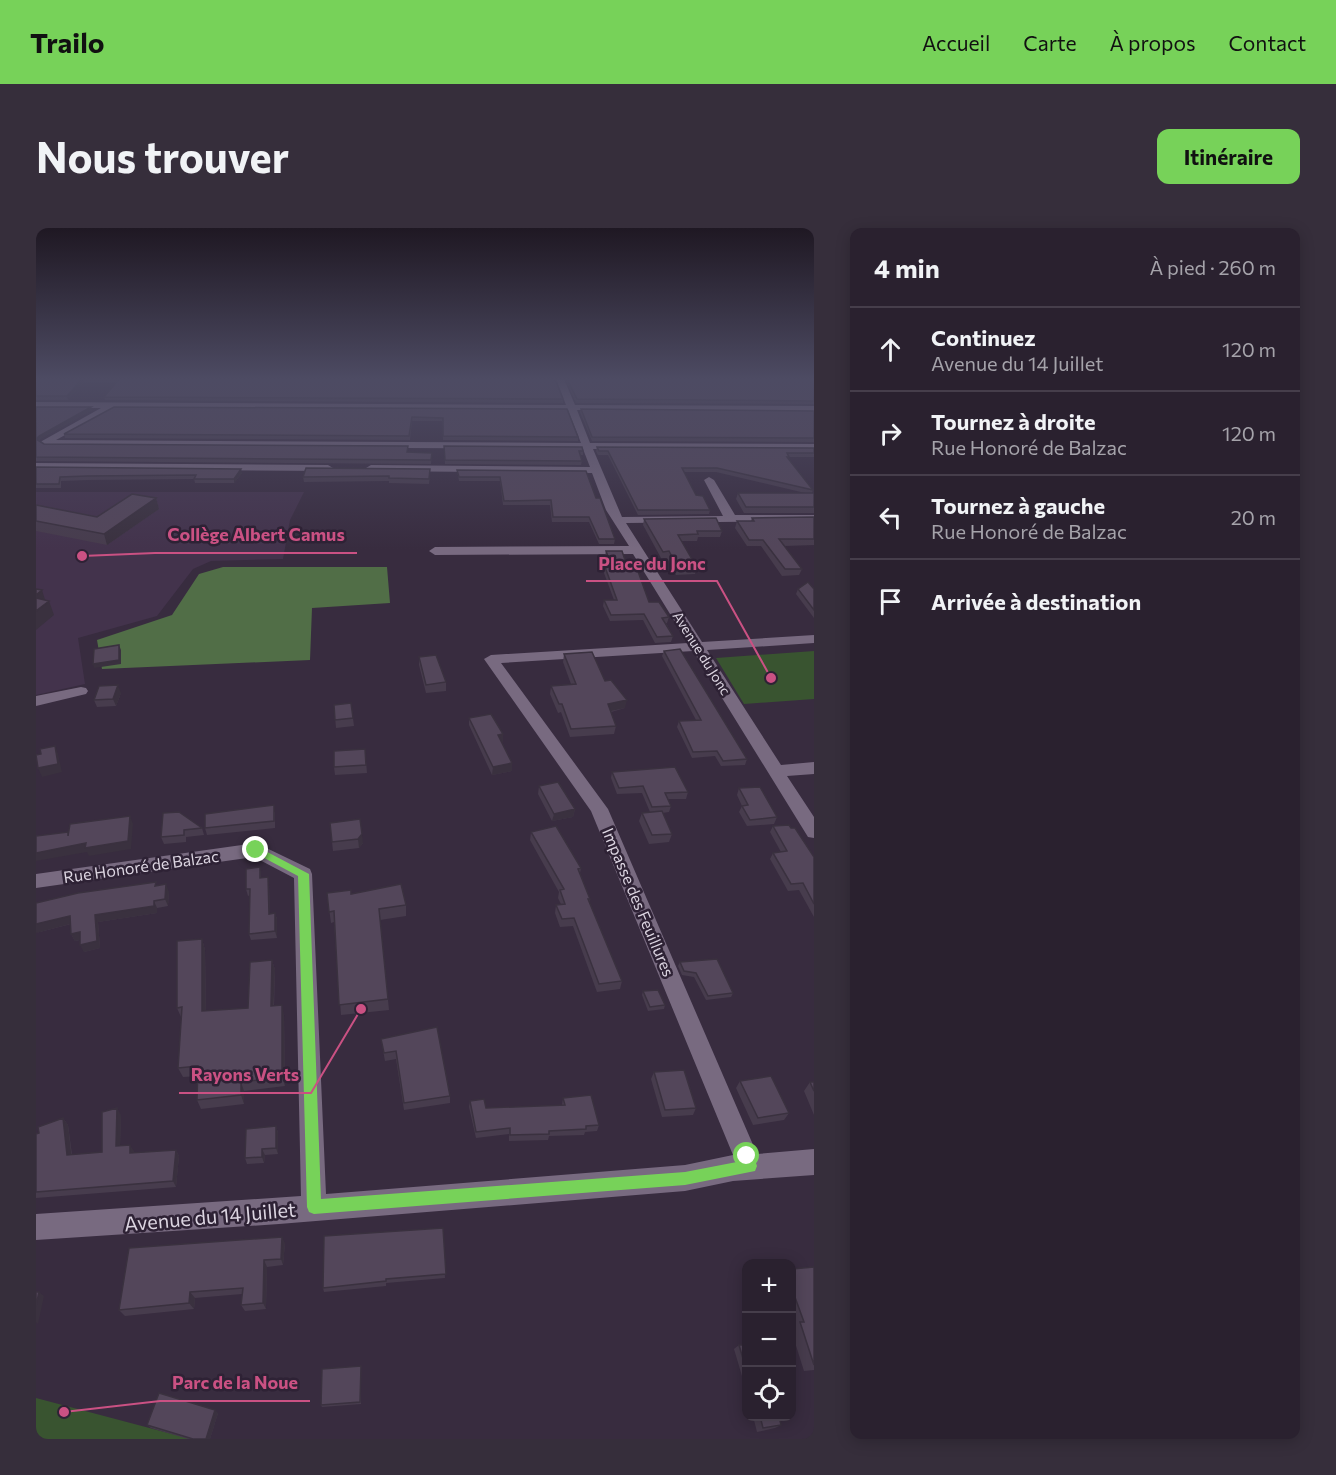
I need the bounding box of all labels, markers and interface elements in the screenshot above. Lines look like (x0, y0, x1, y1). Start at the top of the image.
text: Trailo (30, 25, 105, 59)
text: Accueil (922, 30, 990, 55)
text: Carte (1023, 30, 1077, 55)
text: À propos (1110, 30, 1195, 55)
text: Contact (1228, 30, 1306, 55)
button: Itinéraire (1157, 129, 1300, 184)
text: Nous trouver (36, 130, 289, 182)
text: 4 min (874, 252, 940, 283)
text: À pied · 260 m (1149, 255, 1276, 279)
text: Continuez (931, 324, 1036, 351)
icon: ahead (874, 333, 907, 366)
text: 120 m (1222, 337, 1276, 361)
text: Avenue du 14 Juillet (931, 351, 1103, 375)
text: Tournez à droite (931, 408, 1096, 435)
icon: right (874, 417, 907, 450)
text: 120 m (1222, 421, 1276, 445)
text: Rue Honoré de Balzac (931, 435, 1127, 459)
text: Tournez à gauche (931, 492, 1105, 519)
icon: left (874, 501, 907, 534)
text: 20 m (1231, 505, 1276, 529)
callout: Collège Albert Camus (155, 517, 357, 553)
text: Rue Honoré de Balzac (931, 519, 1127, 543)
text: Collège Albert Camus (167, 523, 345, 545)
callout: Place du Jonc (586, 545, 717, 581)
text: Place du Jonc (598, 552, 706, 574)
icon: arrive (874, 585, 907, 618)
text: Arrivée à destination (931, 588, 1141, 615)
street label: Avenue du Jonc (670, 608, 735, 698)
street label: Impasse des Feuillures (599, 825, 679, 979)
route end (242, 836, 268, 862)
street label: Rue Honoré de Balzac (62, 846, 220, 886)
callout: Rayons Verts (179, 1057, 311, 1093)
text: Rayons Verts (191, 1063, 299, 1085)
route start (733, 1142, 759, 1168)
street label: Avenue du 14 Juillet (123, 1197, 297, 1235)
map controls (742, 1259, 796, 1421)
button: + (742, 1259, 796, 1313)
button: − (742, 1313, 796, 1367)
callout: Parc de la Noue (160, 1365, 310, 1401)
button: locate (742, 1367, 796, 1421)
text: Parc de la Noue (172, 1371, 298, 1393)

